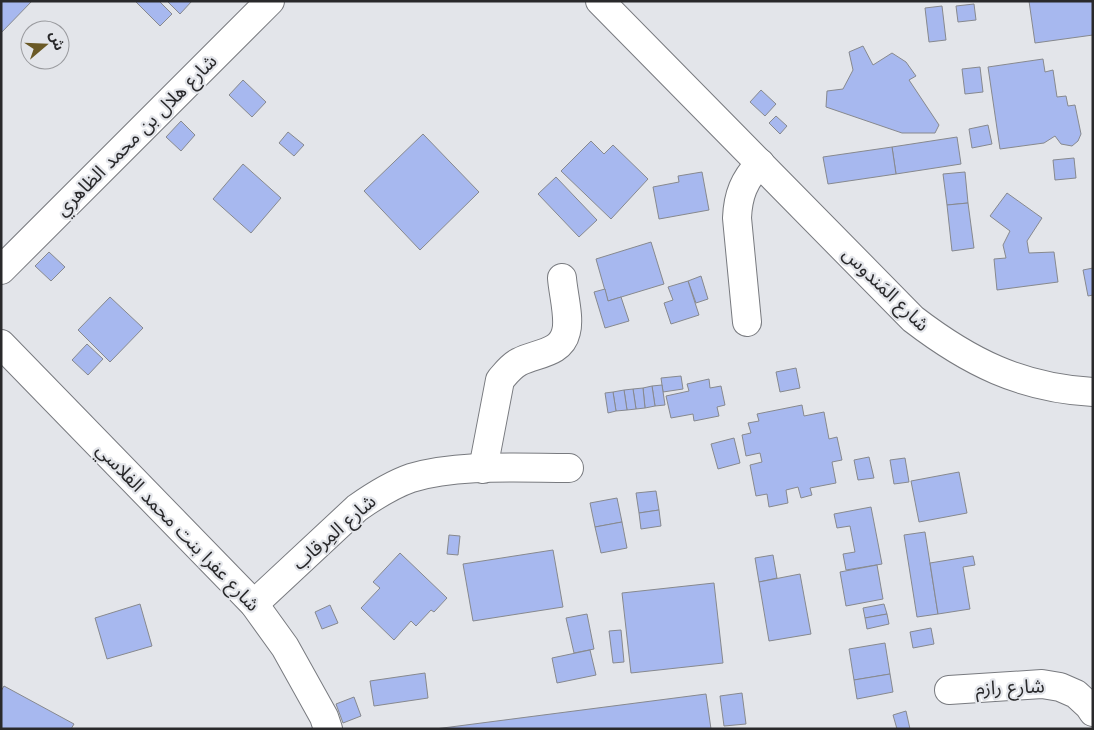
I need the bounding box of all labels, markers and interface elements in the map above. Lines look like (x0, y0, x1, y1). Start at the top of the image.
north arrow (20, 20, 70, 70)
text: ش (45, 28, 70, 53)
street label: شارع هلال بن محمد الظاهري (49, 48, 224, 223)
street label: شارع المَندوس (837, 241, 935, 337)
street label: شارع عفرا بنت محمد الفلاسي (89, 437, 266, 618)
street label: شارع المِرقاب (286, 488, 382, 576)
street label: شارع رازم (975, 672, 1045, 703)

